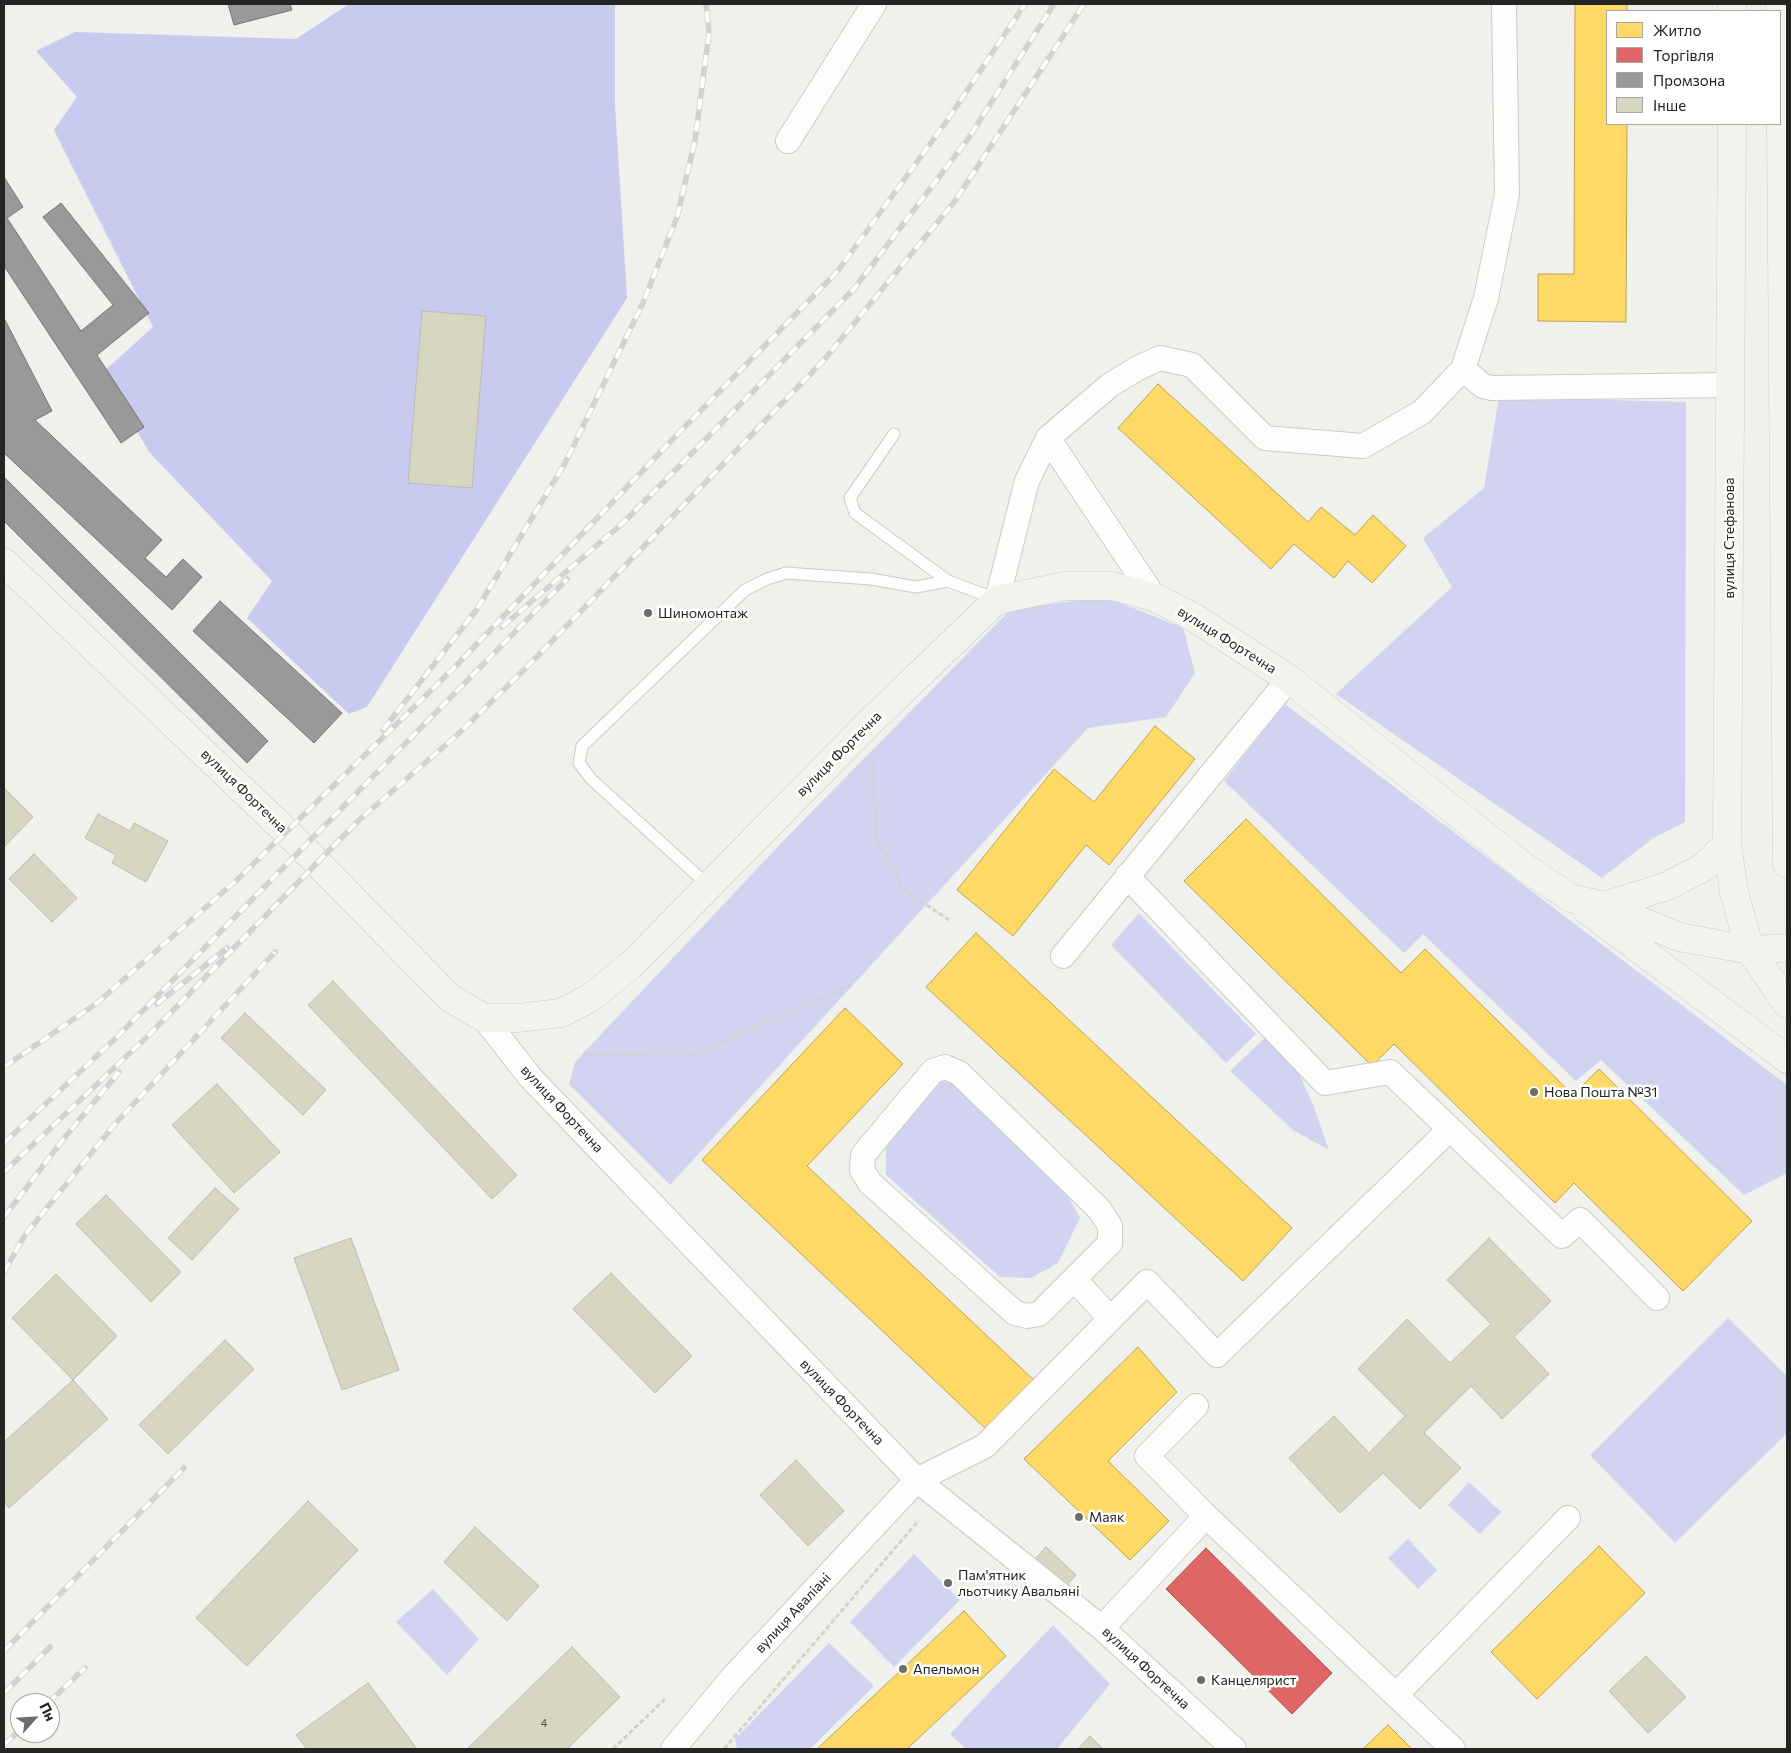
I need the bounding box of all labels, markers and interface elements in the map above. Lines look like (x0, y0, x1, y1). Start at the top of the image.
legend (1606, 10, 1781, 125)
text: Житло (1653, 21, 1701, 39)
text: Торгівля (1653, 46, 1714, 64)
text: Промзона (1653, 71, 1725, 89)
text: Інше (1653, 96, 1686, 114)
street label: вулиця Стефанова (1721, 477, 1737, 599)
street label: вулиця Фортечна (1174, 603, 1280, 677)
place label: Шиномонтаж (658, 605, 748, 621)
marker: Шиномонтаж (642, 607, 654, 619)
street label: вулиця Фортечна (793, 708, 885, 800)
street label: вулиця Фортечна (197, 746, 291, 836)
street label: вулиця Фортечна (517, 1062, 607, 1156)
place label: Нова Пошта №31 (1544, 1084, 1658, 1100)
marker: Нова Пошта №31 (1528, 1086, 1540, 1098)
street label: вулиця Фортечна (797, 1355, 887, 1449)
place label: Маяк (1089, 1509, 1124, 1525)
marker: Маяк (1073, 1511, 1085, 1523)
place label: Пам'ятник льотчику Авальяні (958, 1567, 1080, 1600)
street label: вулиця Аваліані (752, 1569, 834, 1657)
marker: Пам'ятник льотчику Авальяні (942, 1577, 954, 1589)
street label: вулиця Фортечна (1099, 1623, 1193, 1713)
place label: Апельмон (913, 1661, 980, 1677)
marker: Апельмон (897, 1663, 909, 1675)
place label: Канцелярист (1211, 1672, 1296, 1688)
marker: Канцелярист (1195, 1674, 1207, 1686)
north arrow (10, 1693, 60, 1743)
text: Пн (36, 1700, 60, 1724)
house number: 4 (541, 1716, 547, 1730)

